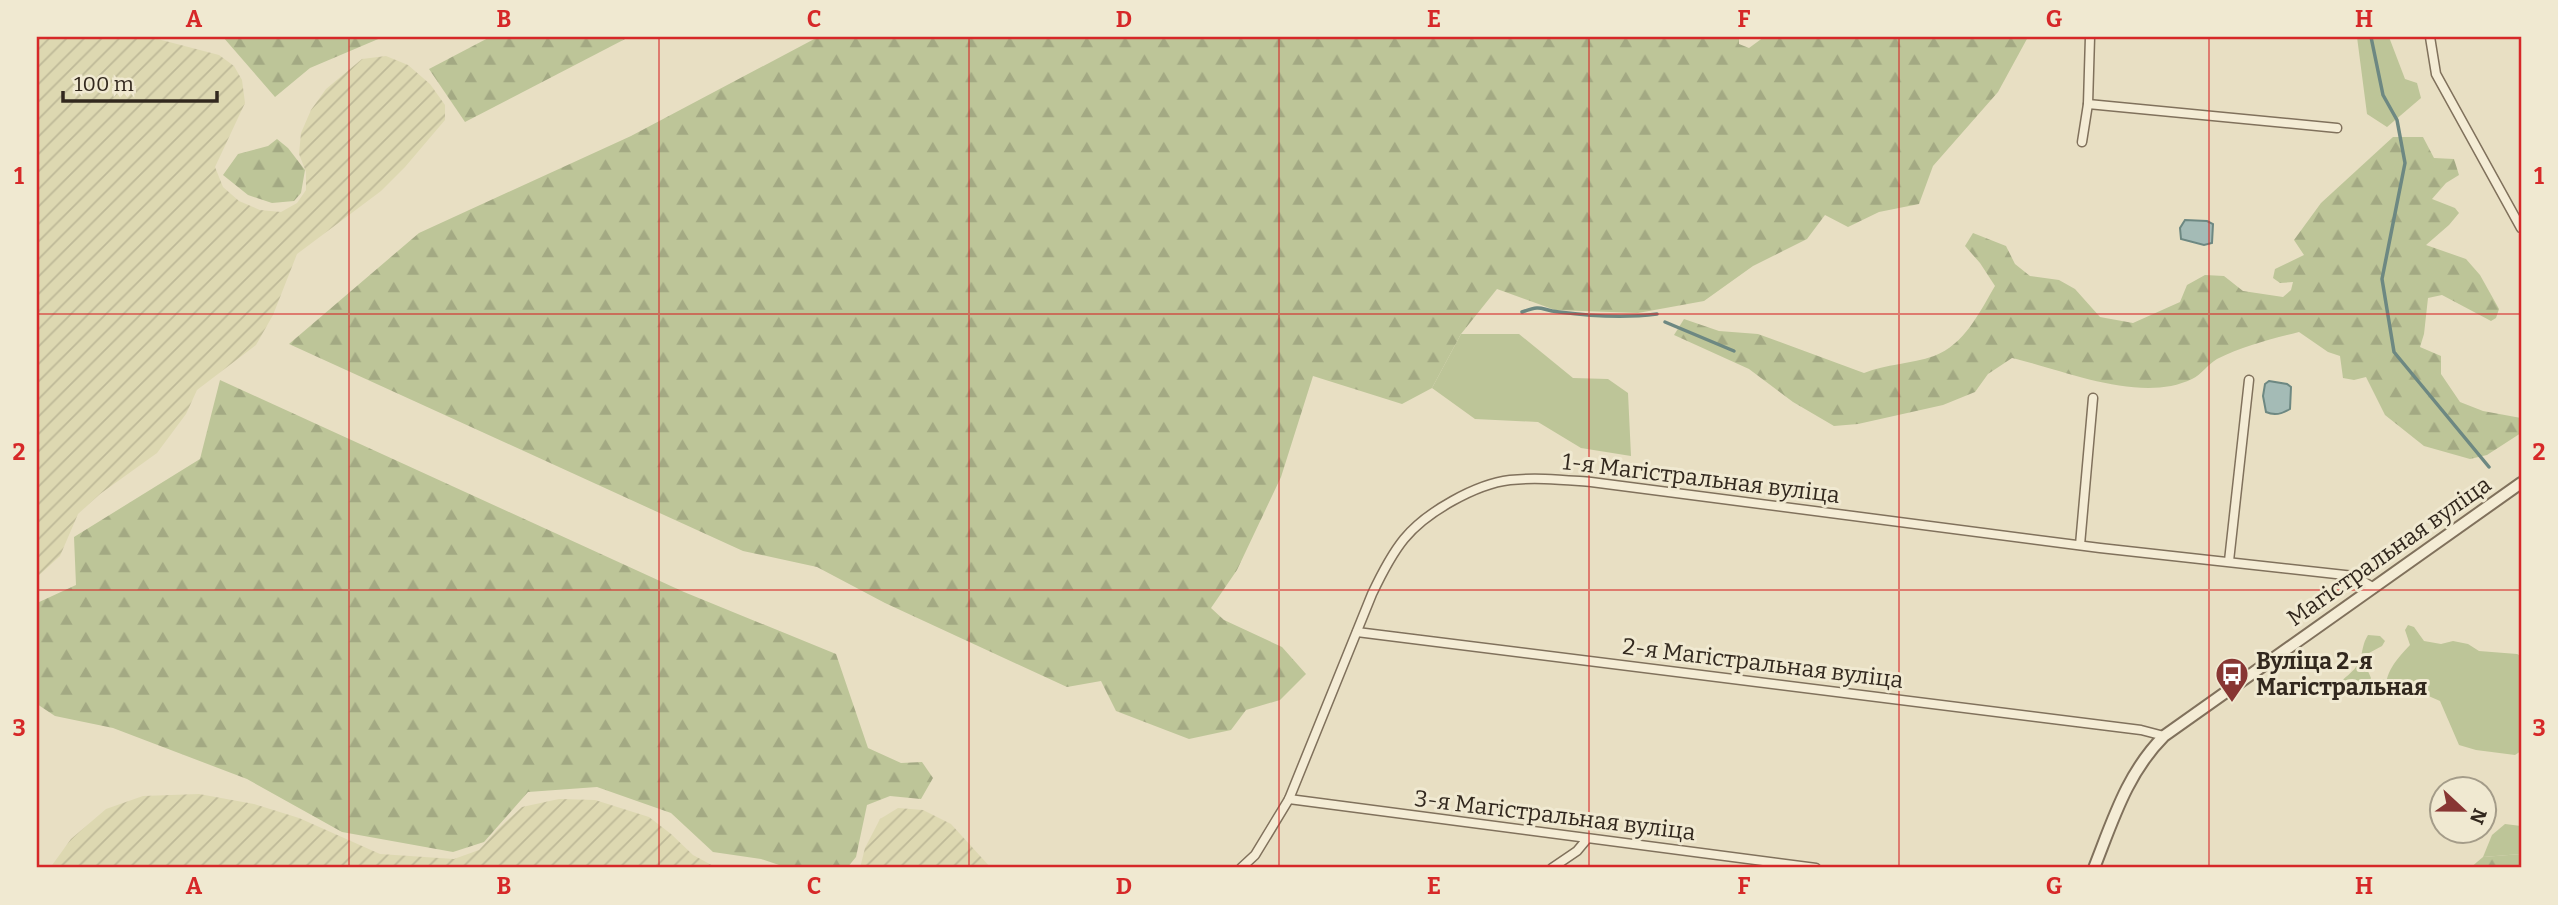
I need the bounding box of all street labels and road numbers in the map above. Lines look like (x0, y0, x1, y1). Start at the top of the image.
street label: 1-я Магістральная вуліца (1561, 447, 1842, 509)
street label: Магістральная вуліца (2282, 470, 2497, 632)
street label: 2-я Магістральная вуліца (1621, 632, 1905, 694)
street label: 3-я Магістральная вуліца (1413, 784, 1698, 846)

